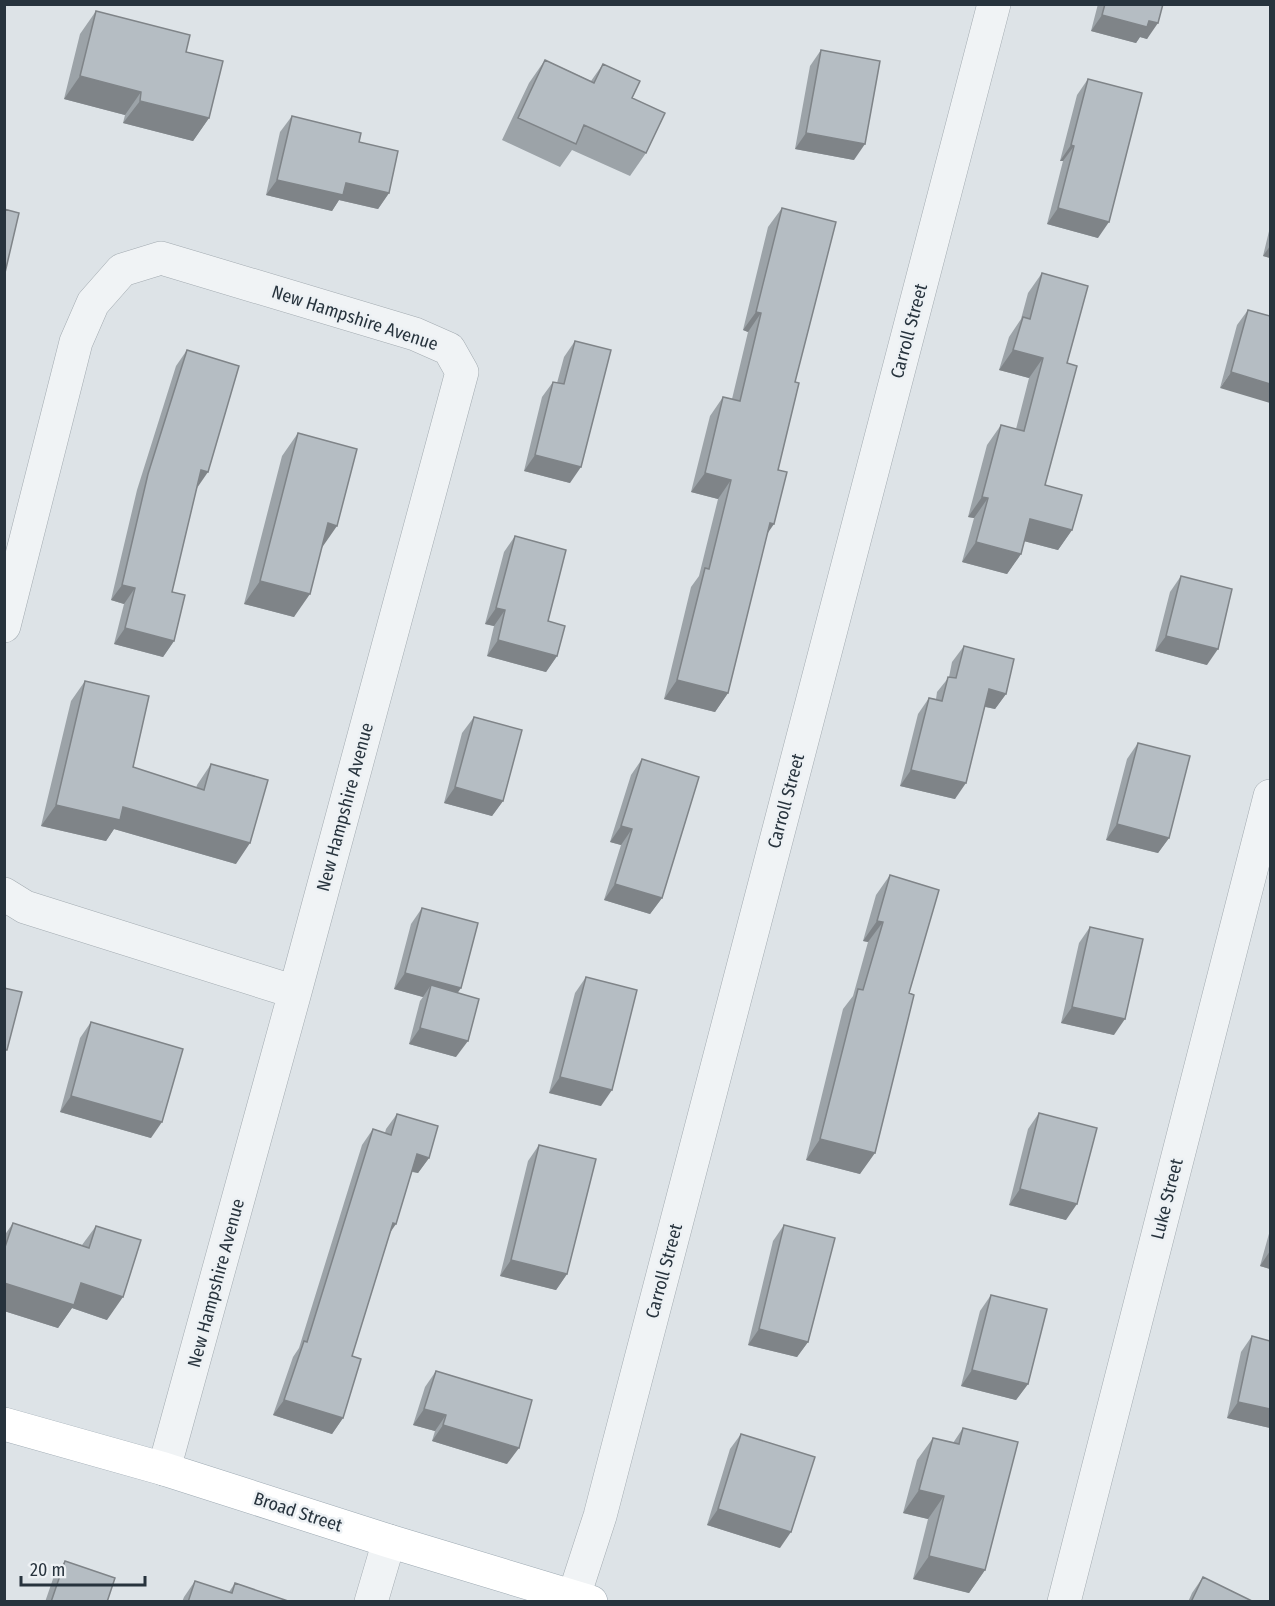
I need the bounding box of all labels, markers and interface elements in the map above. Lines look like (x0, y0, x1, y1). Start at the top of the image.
street label: New Hampshire Avenue (269, 281, 441, 355)
street label: Carroll Street (886, 281, 932, 381)
street label: New Hampshire Avenue (312, 720, 378, 894)
street label: Carroll Street (763, 751, 809, 851)
street label: Luke Street (1146, 1156, 1188, 1242)
street label: New Hampshire Avenue (183, 1196, 249, 1370)
street label: Carroll Street (641, 1221, 687, 1321)
street label: Broad Street (251, 1487, 345, 1537)
scale bar (21, 1549, 146, 1587)
text: 20 m (30, 1559, 65, 1581)

